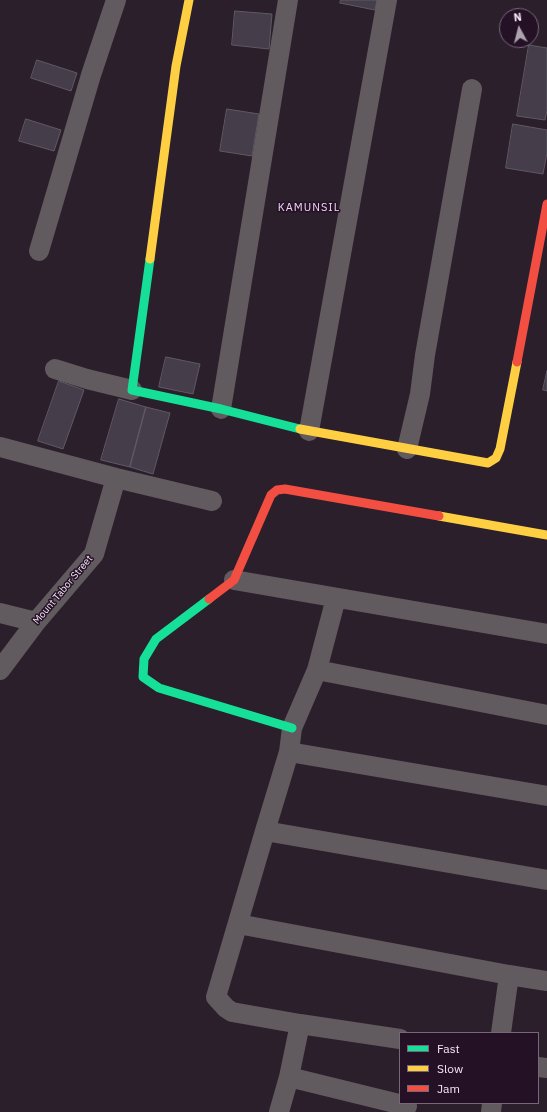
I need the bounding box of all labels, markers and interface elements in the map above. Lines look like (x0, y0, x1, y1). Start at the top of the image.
north arrow (499, 8, 539, 48)
text: N (513, 10, 522, 25)
district label: KAMUNSIL (278, 201, 340, 215)
street label: Mount Tabor Street (31, 553, 95, 627)
legend (399, 1032, 539, 1104)
text: Fast (437, 1041, 460, 1056)
text: Slow (437, 1061, 463, 1076)
text: Jam (437, 1081, 460, 1096)

